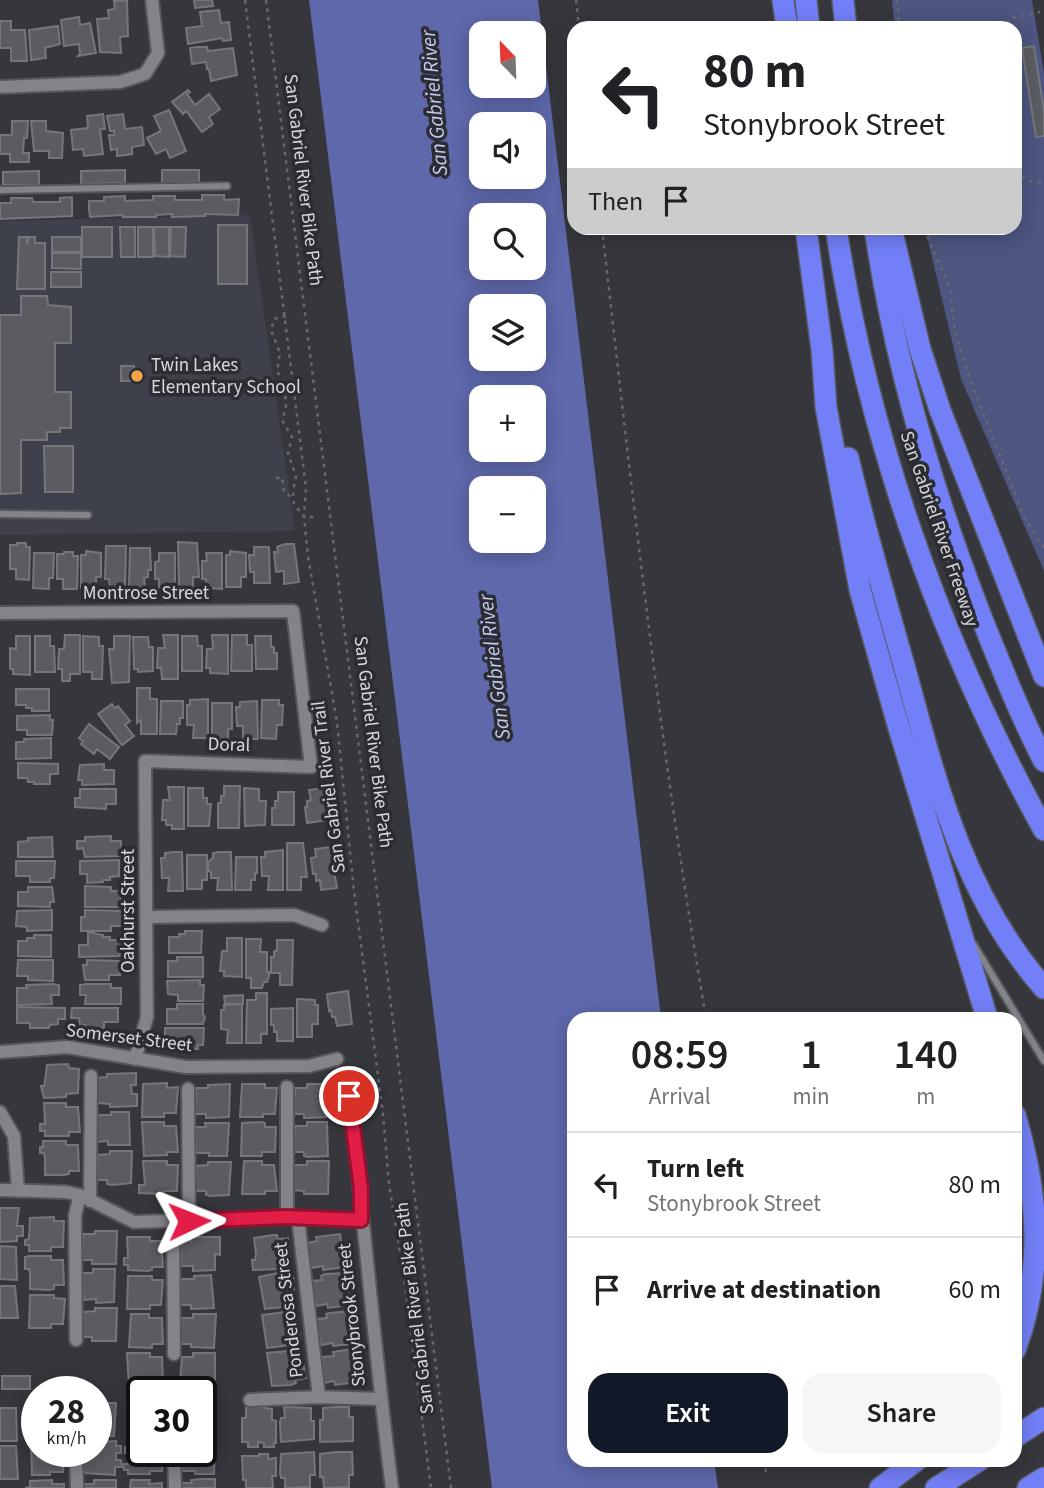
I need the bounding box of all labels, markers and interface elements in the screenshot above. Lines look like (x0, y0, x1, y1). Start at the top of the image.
north arrow (469, 21, 546, 98)
map controls (469, 21, 546, 553)
water label: San Gabriel River (413, 28, 455, 177)
text: 80 m (703, 37, 807, 107)
icon: left (588, 49, 679, 140)
street label: San Gabriel River Bike Path (277, 72, 329, 288)
text: Stonybrook Street (703, 102, 945, 148)
button: sound (469, 112, 546, 189)
icon: arrive (657, 182, 695, 220)
text: Then (588, 183, 643, 220)
button: search (469, 203, 546, 280)
button: layers (469, 294, 546, 371)
place label: Twin Lakes Elementary School (151, 352, 301, 401)
marker: Twin Lakes Elementary School (129, 368, 145, 384)
button: + (469, 385, 546, 462)
street label: San Gabriel River Freeway (893, 427, 985, 631)
button: − (469, 476, 546, 553)
street label: Montrose Street (83, 580, 210, 607)
water label: San Gabriel River (470, 591, 518, 742)
street label: San Gabriel River Bike Path (347, 634, 399, 850)
street label: San Gabriel River Trail (305, 699, 353, 875)
street label: Doral (207, 731, 251, 759)
street label: Oakhurst Street (115, 848, 142, 973)
street label: Somerset Street (64, 1017, 194, 1059)
text: 08:59 (631, 1025, 729, 1085)
text: 1 (800, 1025, 822, 1085)
text: 140 (894, 1025, 958, 1085)
pin (319, 1066, 379, 1126)
icon: arrive (330, 1077, 368, 1115)
text: Arrival (649, 1080, 711, 1113)
text: min (792, 1080, 830, 1113)
text: m (916, 1080, 935, 1113)
text: Turn left (647, 1150, 744, 1187)
icon: left (588, 1166, 626, 1204)
text: 80 m (948, 1166, 1001, 1203)
position arrow (152, 1184, 226, 1258)
text: Stonybrook Street (647, 1187, 821, 1220)
street label: San Gabriel River Bike Path (389, 1200, 441, 1416)
street label: Ponderosa Street (267, 1240, 311, 1379)
street label: Stonybrook Street (331, 1242, 373, 1388)
icon: arrive (588, 1271, 626, 1309)
text: Arrive at destination (647, 1271, 881, 1308)
text: 60 m (948, 1271, 1001, 1308)
button: Exit (588, 1373, 788, 1453)
button: Share (802, 1373, 1001, 1453)
speed limit sign: 30 (126, 1376, 217, 1467)
text: 28 (48, 1387, 85, 1437)
text: km/h (47, 1426, 86, 1451)

